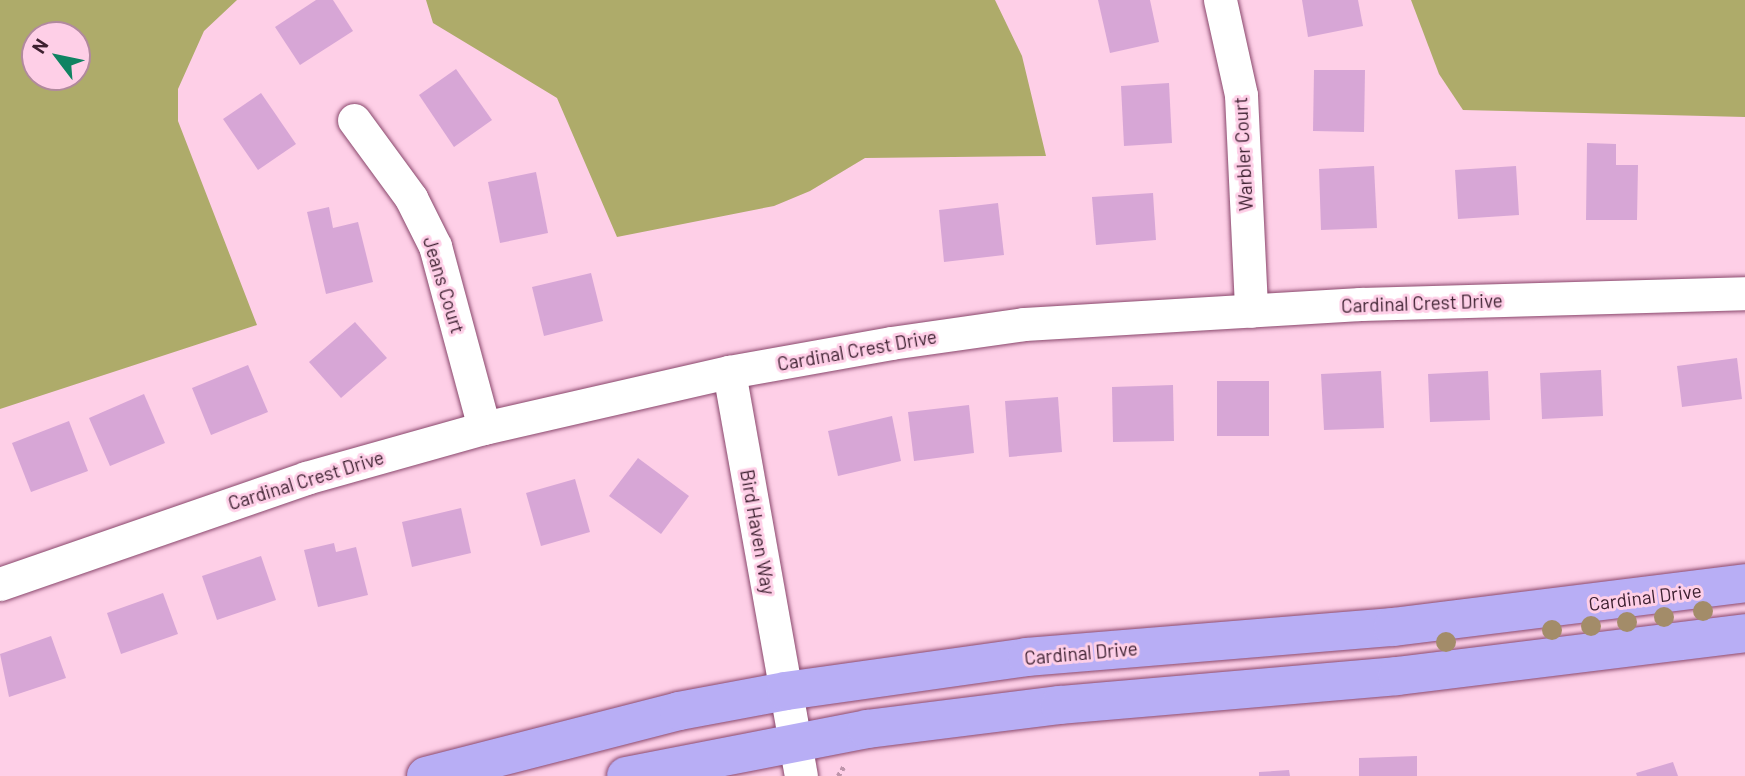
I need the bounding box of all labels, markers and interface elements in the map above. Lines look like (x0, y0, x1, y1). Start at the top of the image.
north arrow (21, 21, 91, 91)
text: N (26, 34, 53, 57)
street label: Warbler Court (1229, 96, 1257, 212)
street label: Jeans Court (418, 234, 470, 336)
street label: Cardinal Crest Drive (1341, 289, 1503, 317)
street label: Cardinal Crest Drive (775, 325, 939, 375)
street label: Cardinal Crest Drive (225, 445, 387, 515)
street label: Bird Haven Way (736, 468, 780, 596)
street label: Cardinal Drive (1587, 579, 1703, 615)
street label: Cardinal Drive (1023, 637, 1139, 669)

